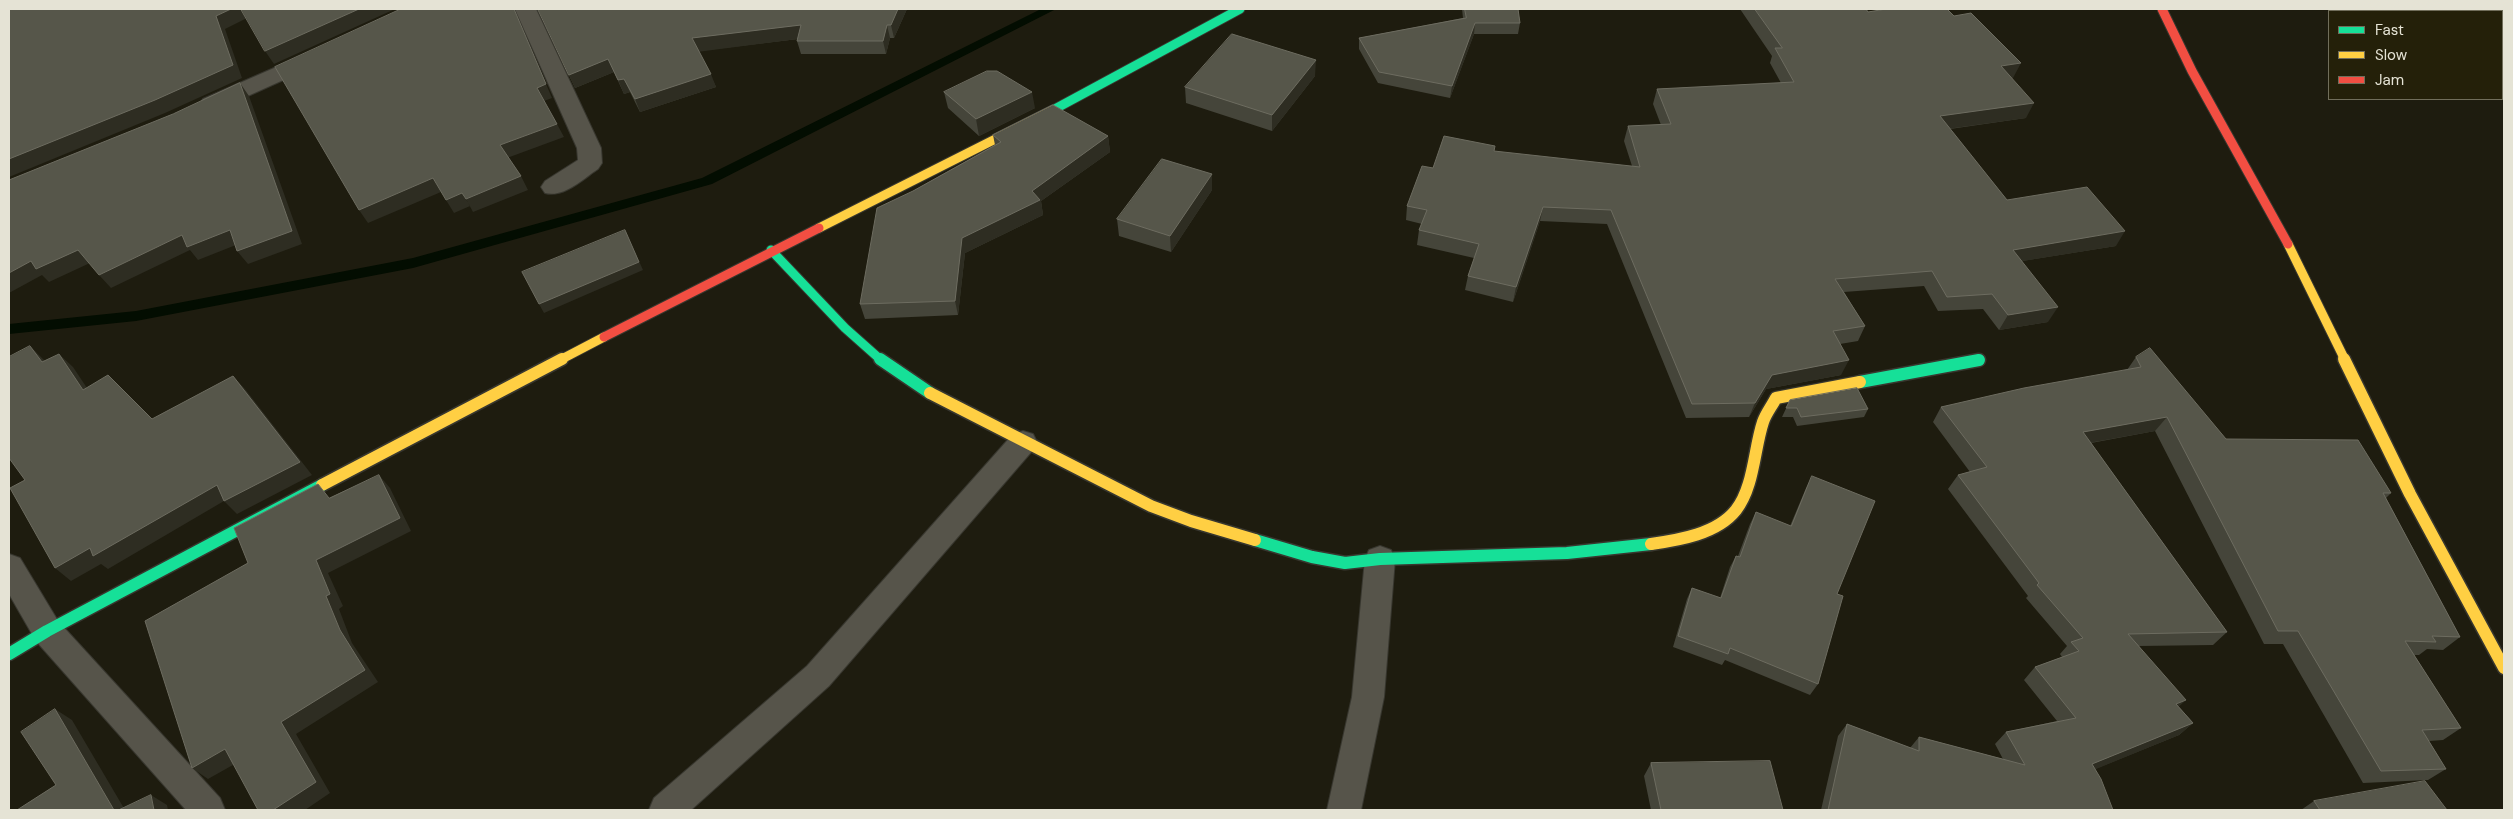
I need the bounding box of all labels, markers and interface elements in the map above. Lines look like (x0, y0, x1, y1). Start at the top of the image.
legend (2328, 10, 2503, 100)
text: Fast (2375, 20, 2404, 40)
text: Slow (2375, 45, 2407, 65)
text: Jam (2375, 70, 2404, 90)

